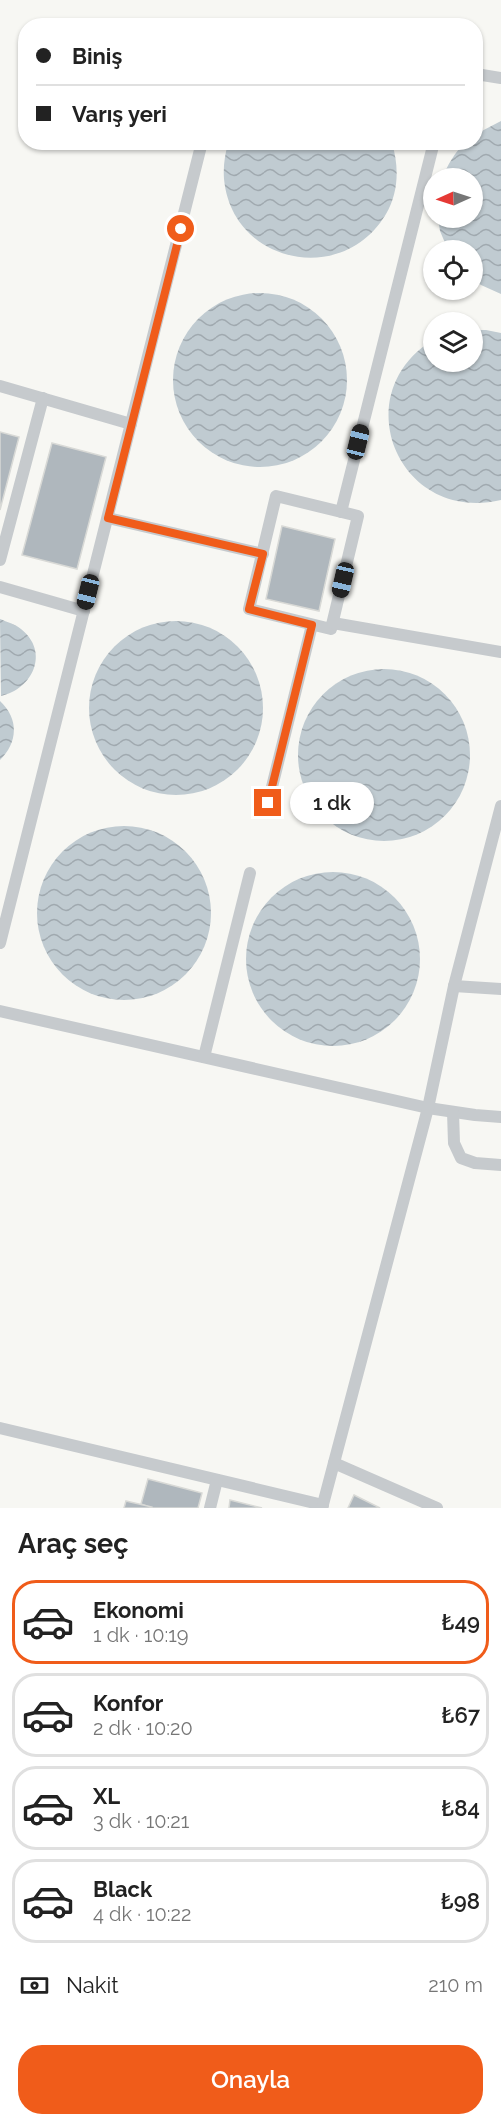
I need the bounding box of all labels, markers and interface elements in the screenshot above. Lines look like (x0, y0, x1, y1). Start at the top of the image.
text: Biniş (72, 43, 122, 69)
text: Varış yeri (72, 101, 167, 127)
north arrow (423, 168, 483, 228)
map controls (423, 168, 483, 372)
route start (167, 215, 194, 242)
button: locate (423, 240, 483, 300)
button: layers (423, 312, 483, 372)
car (345, 422, 371, 462)
car (330, 560, 356, 600)
car (75, 572, 101, 612)
callout: 1 dk (289, 782, 373, 824)
route end (254, 789, 281, 816)
text: 1 dk (313, 791, 351, 815)
text: Araç seç (18, 1528, 128, 1559)
icon: car (21, 1595, 75, 1649)
text: Ekonomi (93, 1597, 184, 1623)
text: ₺49 (442, 1609, 480, 1635)
text: 1 dk · 10:19 (93, 1623, 189, 1647)
icon: car (21, 1688, 75, 1742)
text: Konfor (93, 1690, 163, 1716)
text: ₺67 (442, 1702, 480, 1728)
text: 2 dk · 10:20 (93, 1716, 193, 1740)
icon: car (21, 1781, 75, 1835)
text: XL (93, 1783, 120, 1809)
text: ₺84 (441, 1795, 480, 1821)
text: 3 dk · 10:21 (93, 1809, 189, 1833)
icon: car (21, 1874, 75, 1928)
text: Black (93, 1876, 152, 1902)
text: ₺98 (441, 1888, 480, 1914)
text: 4 dk · 10:22 (93, 1902, 191, 1926)
icon: cash (18, 1969, 51, 2002)
text: Nakit (66, 1972, 119, 1998)
text: 210 m (428, 1973, 483, 1997)
button: Onayla (18, 2045, 483, 2114)

